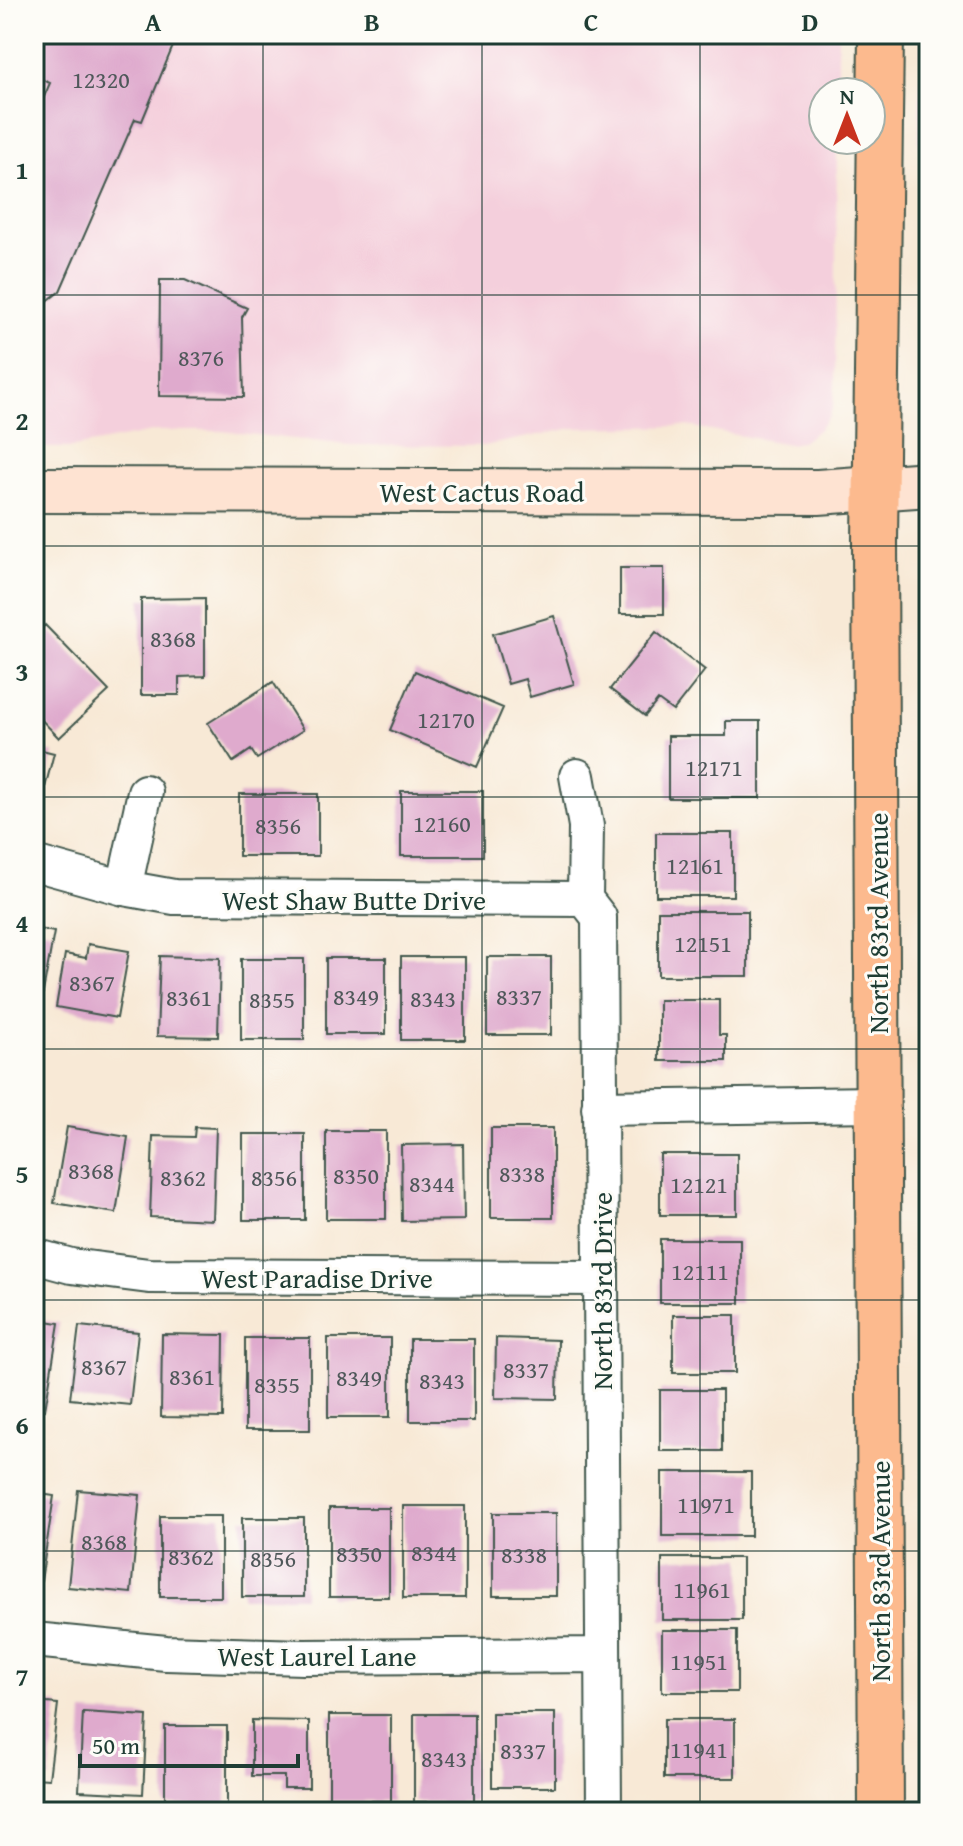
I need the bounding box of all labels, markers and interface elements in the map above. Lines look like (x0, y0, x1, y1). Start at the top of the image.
text: A (145, 2, 162, 41)
text: B (364, 2, 380, 41)
text: C (584, 2, 598, 41)
text: D (802, 2, 818, 41)
house number: 12320 (72, 62, 130, 97)
north arrow (807, 76, 887, 156)
text: N (840, 80, 855, 112)
text: 1 (15, 150, 29, 189)
house number: 8376 (178, 340, 224, 375)
text: 2 (15, 401, 29, 440)
street label: West Cactus Road (380, 471, 584, 512)
house number: 8368 (150, 621, 196, 656)
text: 3 (15, 652, 29, 691)
house number: 12170 (417, 702, 475, 737)
house number: 12171 (685, 750, 743, 785)
house number: 12160 (413, 806, 471, 841)
house number: 8356 (255, 808, 301, 843)
street label: North 83rd Avenue (857, 812, 898, 1034)
house number: 12161 (666, 848, 724, 883)
street label: West Shaw Butte Drive (222, 879, 486, 920)
text: 4 (15, 903, 29, 942)
house number: 12151 (674, 926, 732, 961)
house number: 8367 (69, 965, 115, 1000)
house number: 8349 (333, 979, 379, 1014)
house number: 8337 (496, 979, 542, 1014)
house number: 8361 (166, 980, 212, 1015)
house number: 8343 (410, 981, 456, 1016)
house number: 8355 (249, 982, 295, 1017)
house number: 8368 (68, 1153, 114, 1188)
text: 5 (15, 1154, 29, 1193)
house number: 8338 (499, 1156, 545, 1191)
house number: 8350 (333, 1158, 379, 1193)
house number: 8362 (160, 1160, 206, 1195)
house number: 8356 (251, 1160, 297, 1195)
house number: 8344 (409, 1166, 455, 1201)
house number: 12121 (670, 1167, 728, 1202)
street label: North 83rd Drive (581, 1192, 622, 1390)
house number: 12111 (671, 1254, 729, 1289)
street label: West Paradise Drive (201, 1257, 433, 1298)
house number: 8367 (81, 1349, 127, 1384)
house number: 8337 (503, 1352, 549, 1387)
house number: 8361 (169, 1359, 215, 1394)
house number: 8349 (336, 1360, 382, 1395)
house number: 8343 (419, 1363, 465, 1398)
house number: 8355 (254, 1367, 300, 1402)
text: 6 (15, 1405, 29, 1444)
street label: North 83rd Avenue (859, 1460, 900, 1682)
house number: 11971 (677, 1487, 735, 1522)
house number: 8368 (81, 1524, 127, 1559)
house number: 8344 (411, 1535, 457, 1570)
house number: 8350 (336, 1536, 382, 1571)
house number: 8338 (501, 1537, 547, 1572)
house number: 8362 (168, 1539, 214, 1574)
house number: 8356 (250, 1541, 296, 1576)
house number: 11961 (673, 1572, 731, 1607)
street label: West Laurel Lane (217, 1635, 417, 1676)
house number: 11951 (670, 1644, 728, 1679)
text: 7 (15, 1657, 29, 1696)
scale bar (80, 1718, 298, 1768)
text: 50 m (92, 1728, 140, 1763)
house number: 11941 (670, 1732, 728, 1767)
house number: 8337 (500, 1733, 546, 1768)
house number: 8343 (421, 1741, 467, 1776)

